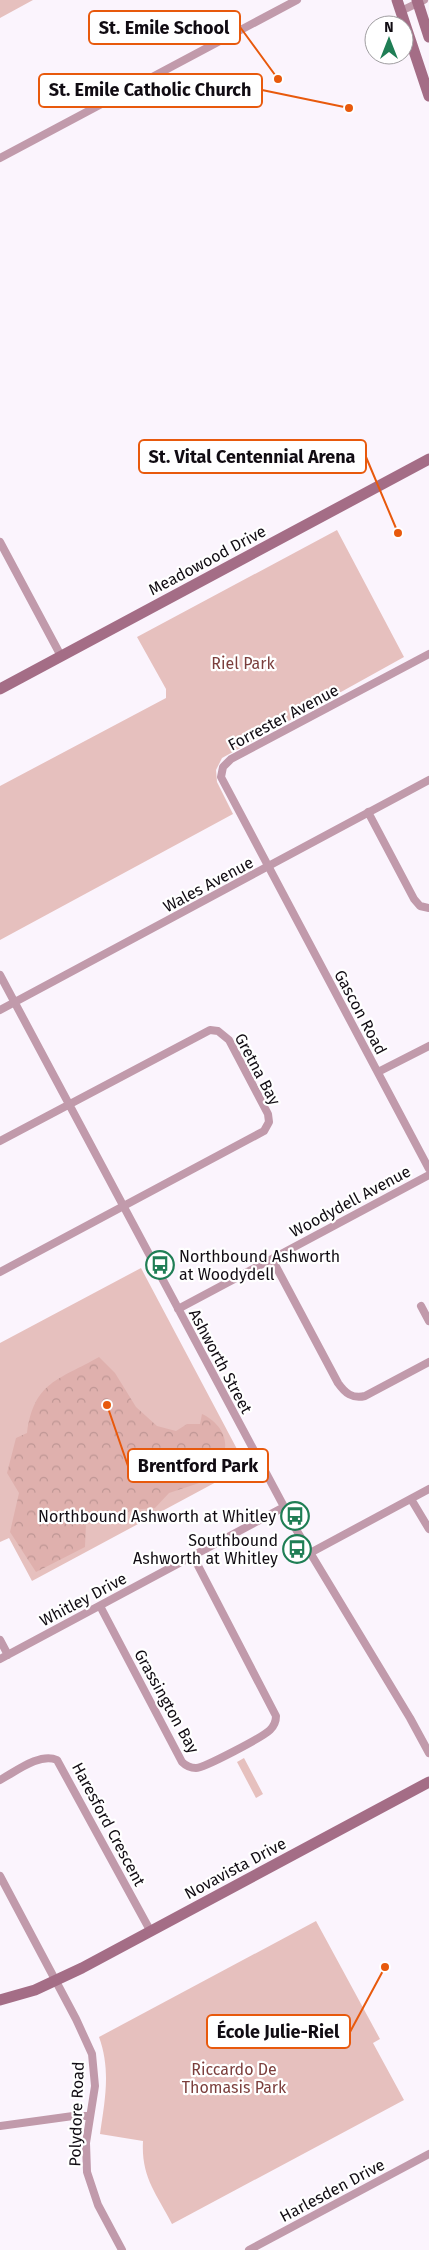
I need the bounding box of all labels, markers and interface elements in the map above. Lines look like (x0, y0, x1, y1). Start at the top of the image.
callout: St. Emile School (89, 11, 240, 44)
north arrow (364, 15, 414, 65)
text: St. Emile School (99, 17, 230, 39)
text: N (384, 19, 394, 36)
callout: St. Emile Catholic Church (39, 74, 262, 107)
text: St. Emile Catholic Church (49, 79, 251, 101)
callout: St. Vital Centennial Arena (139, 440, 366, 473)
text: St. Vital Centennial Arena (149, 446, 356, 468)
street label: Meadowood Drive (145, 522, 269, 599)
park label: Riel Park (211, 654, 275, 673)
street label: Forrester Avenue (225, 680, 342, 755)
street label: Wales Avenue (160, 853, 257, 916)
street label: Gascon Road (330, 967, 391, 1058)
street label: Gretna Bay (231, 1030, 284, 1109)
street label: Woodydell Avenue (287, 1162, 414, 1241)
place label: Northbound Ashworth at Woodydell (179, 1247, 340, 1284)
bus stop icon: Northbound Ashworth at Woodydell (145, 1250, 175, 1280)
street label: Ashworth Street (185, 1306, 256, 1417)
callout: Brentford Park (128, 1449, 268, 1482)
text: Brentford Park (138, 1455, 259, 1477)
bus stop icon: Northbound Ashworth at Whitley (280, 1501, 310, 1531)
place label: Northbound Ashworth at Whitley (38, 1507, 276, 1526)
place label: Southbound Ashworth at Whitley (133, 1531, 278, 1568)
bus stop icon: Southbound Ashworth at Whitley (282, 1534, 312, 1564)
street label: Whitley Drive (37, 1569, 130, 1630)
street label: Grassington Bay (130, 1646, 203, 1757)
street label: Haresford Crescent (68, 1759, 149, 1890)
street label: Novavista Drive (181, 1834, 289, 1903)
callout: École Julie-Riel (207, 2015, 350, 2048)
text: École Julie-Riel (217, 2020, 340, 2043)
park label: Riccardo De Thomasis Park (182, 2060, 287, 2097)
street label: Polydore Road (65, 2061, 88, 2167)
street label: Harlesden Drive (277, 2155, 388, 2226)

